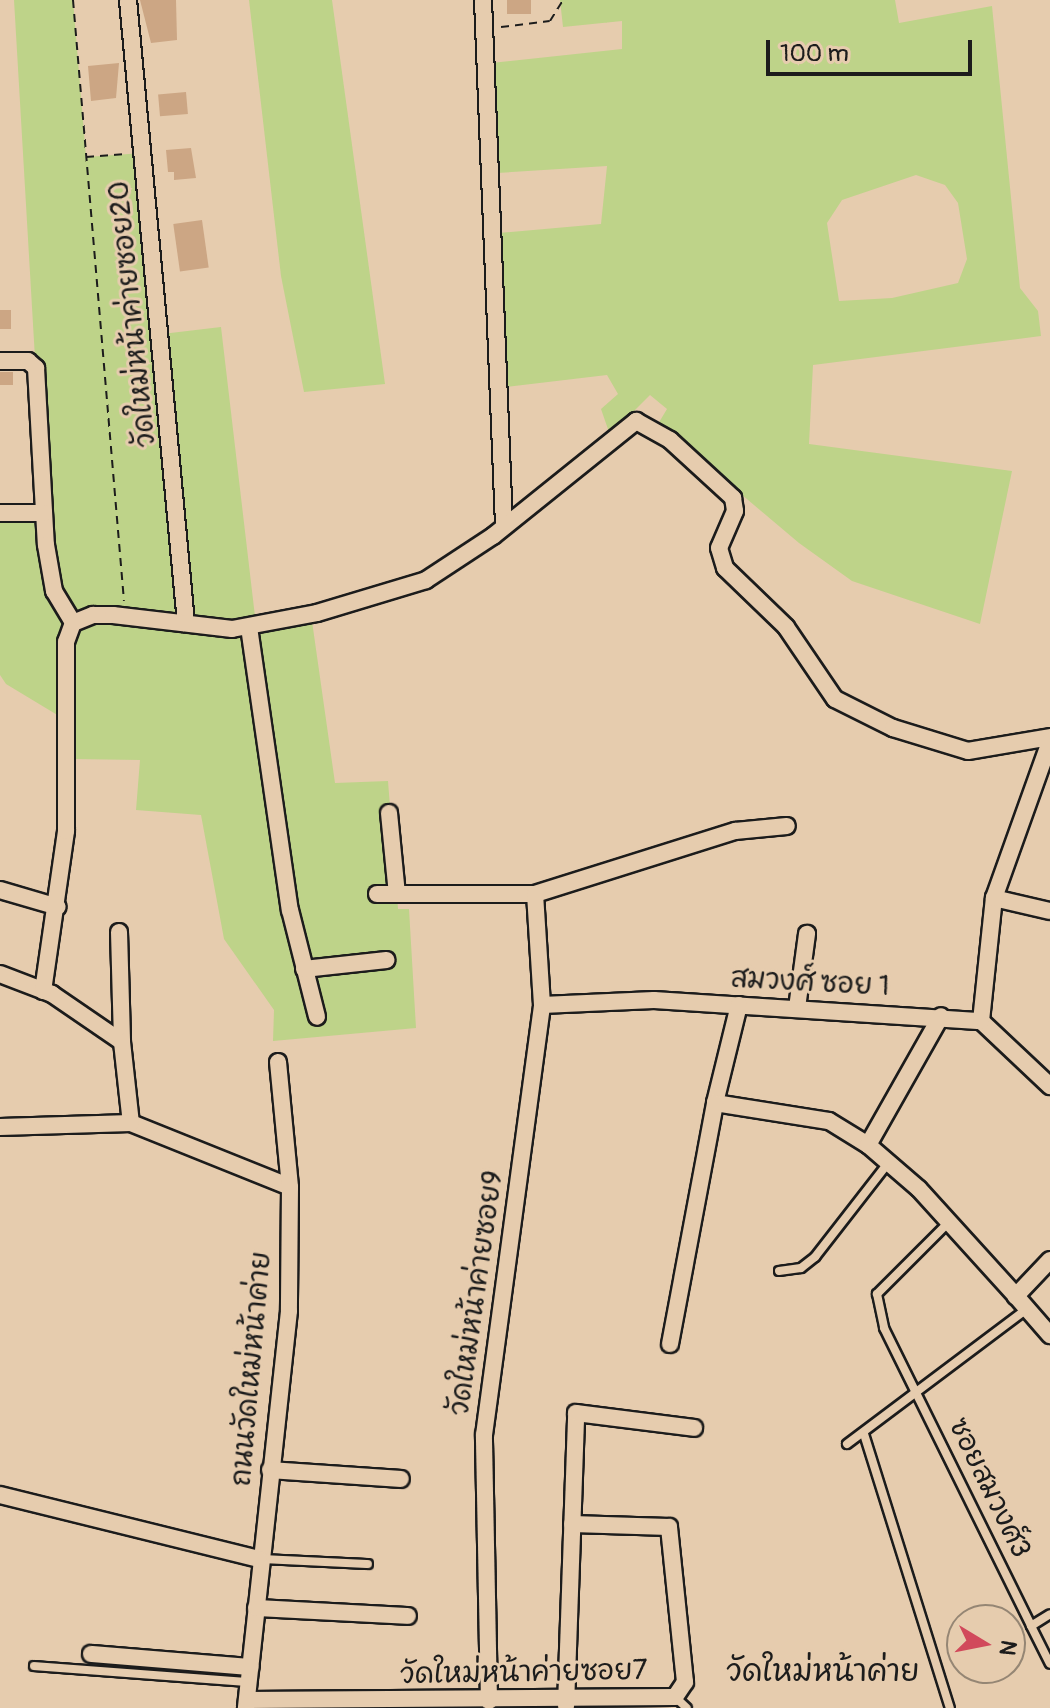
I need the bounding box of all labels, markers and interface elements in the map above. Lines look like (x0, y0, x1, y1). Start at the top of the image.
scale bar (770, 24, 976, 74)
text: 100 m (780, 39, 849, 68)
street label: วัดใหม่หน้าค่ายซอย20 (102, 179, 164, 449)
street label: สมวงศ์ ซอย 1 (730, 962, 890, 1004)
street label: วัดใหม่หน้าค่ายซอย9 (443, 1168, 511, 1418)
street label: ถนนวัดใหม่หน้าค่าย (225, 1250, 279, 1488)
street label: ซอยสมวงศ์3 (941, 1413, 1037, 1563)
north arrow (946, 1604, 1026, 1684)
text: N (993, 1638, 1023, 1658)
street label: วัดใหม่หน้าค่ายซอย7 (400, 1654, 648, 1692)
district label: วัดใหม่หน้าค่าย (726, 1654, 920, 1690)

